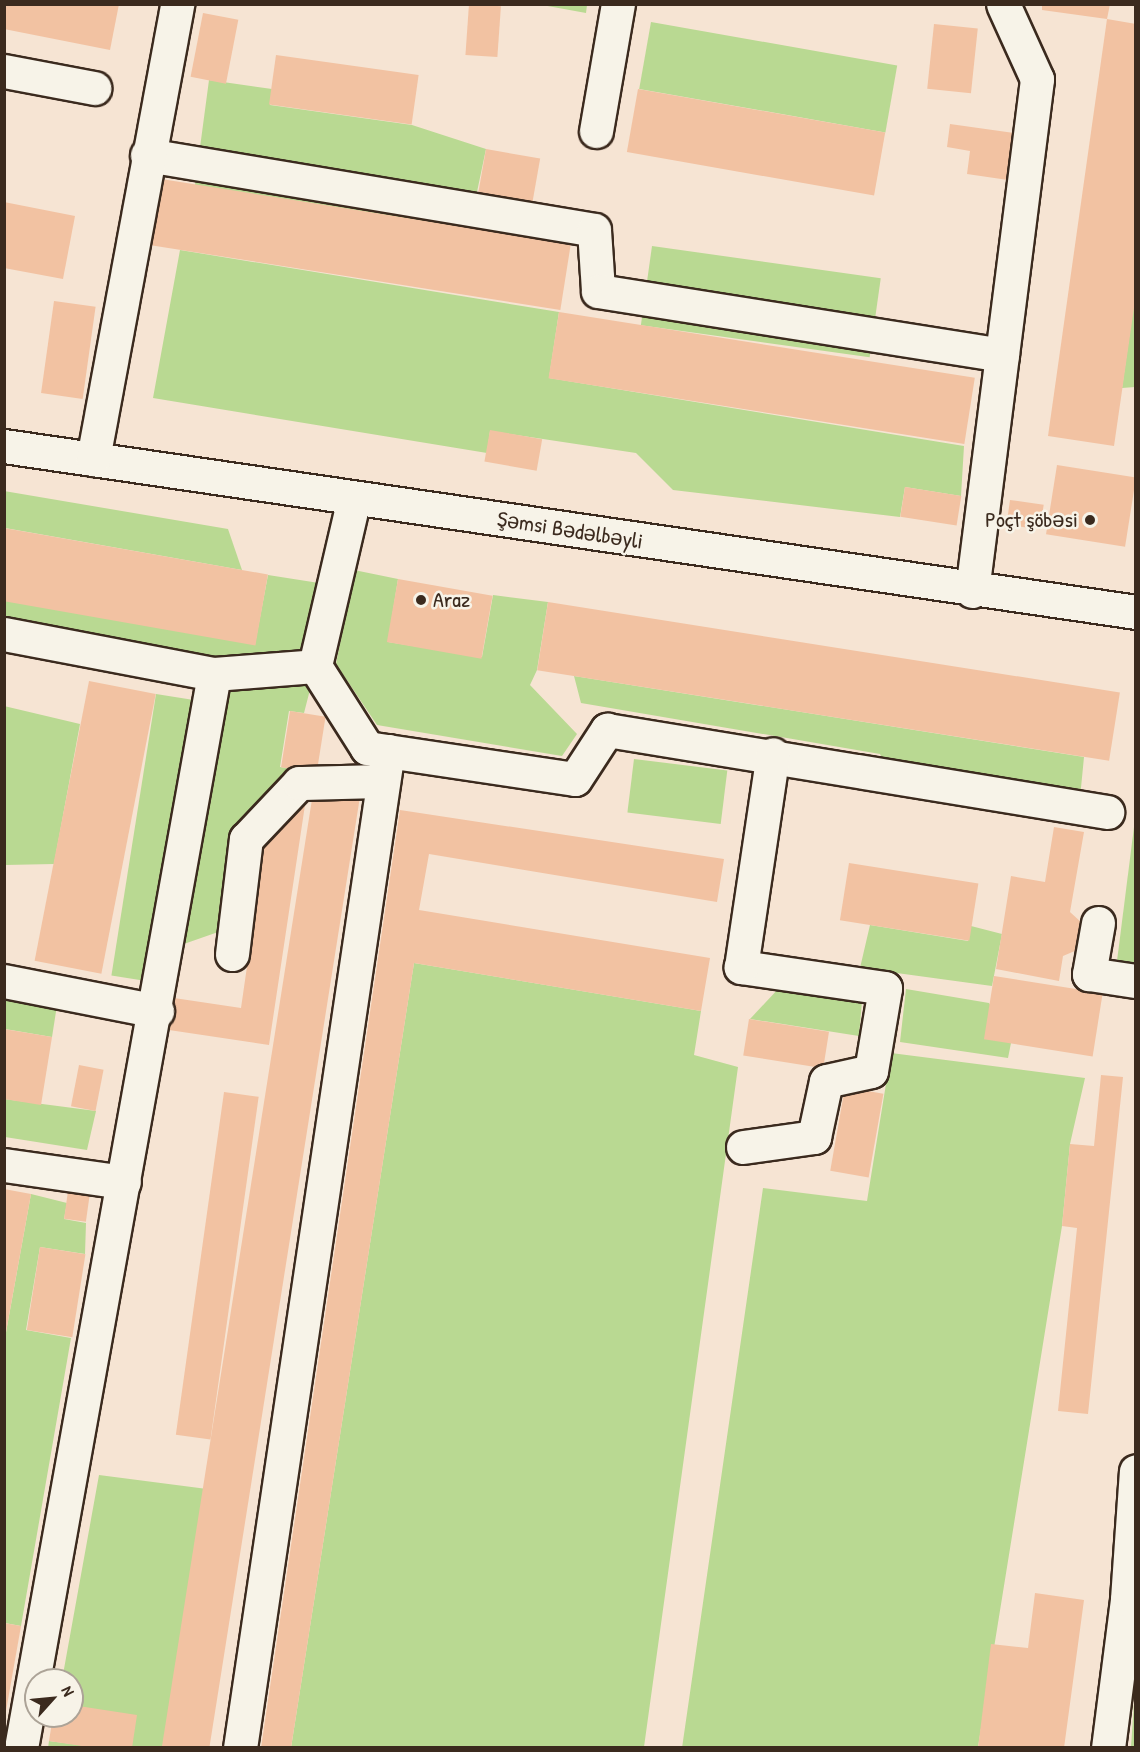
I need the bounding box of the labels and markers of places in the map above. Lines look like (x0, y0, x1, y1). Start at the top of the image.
place label: Poçt şöbəsi (985, 507, 1078, 533)
marker: Poçt şöbəsi (1083, 513, 1097, 527)
place label: Araz (433, 587, 470, 613)
marker: Araz (414, 593, 428, 607)

